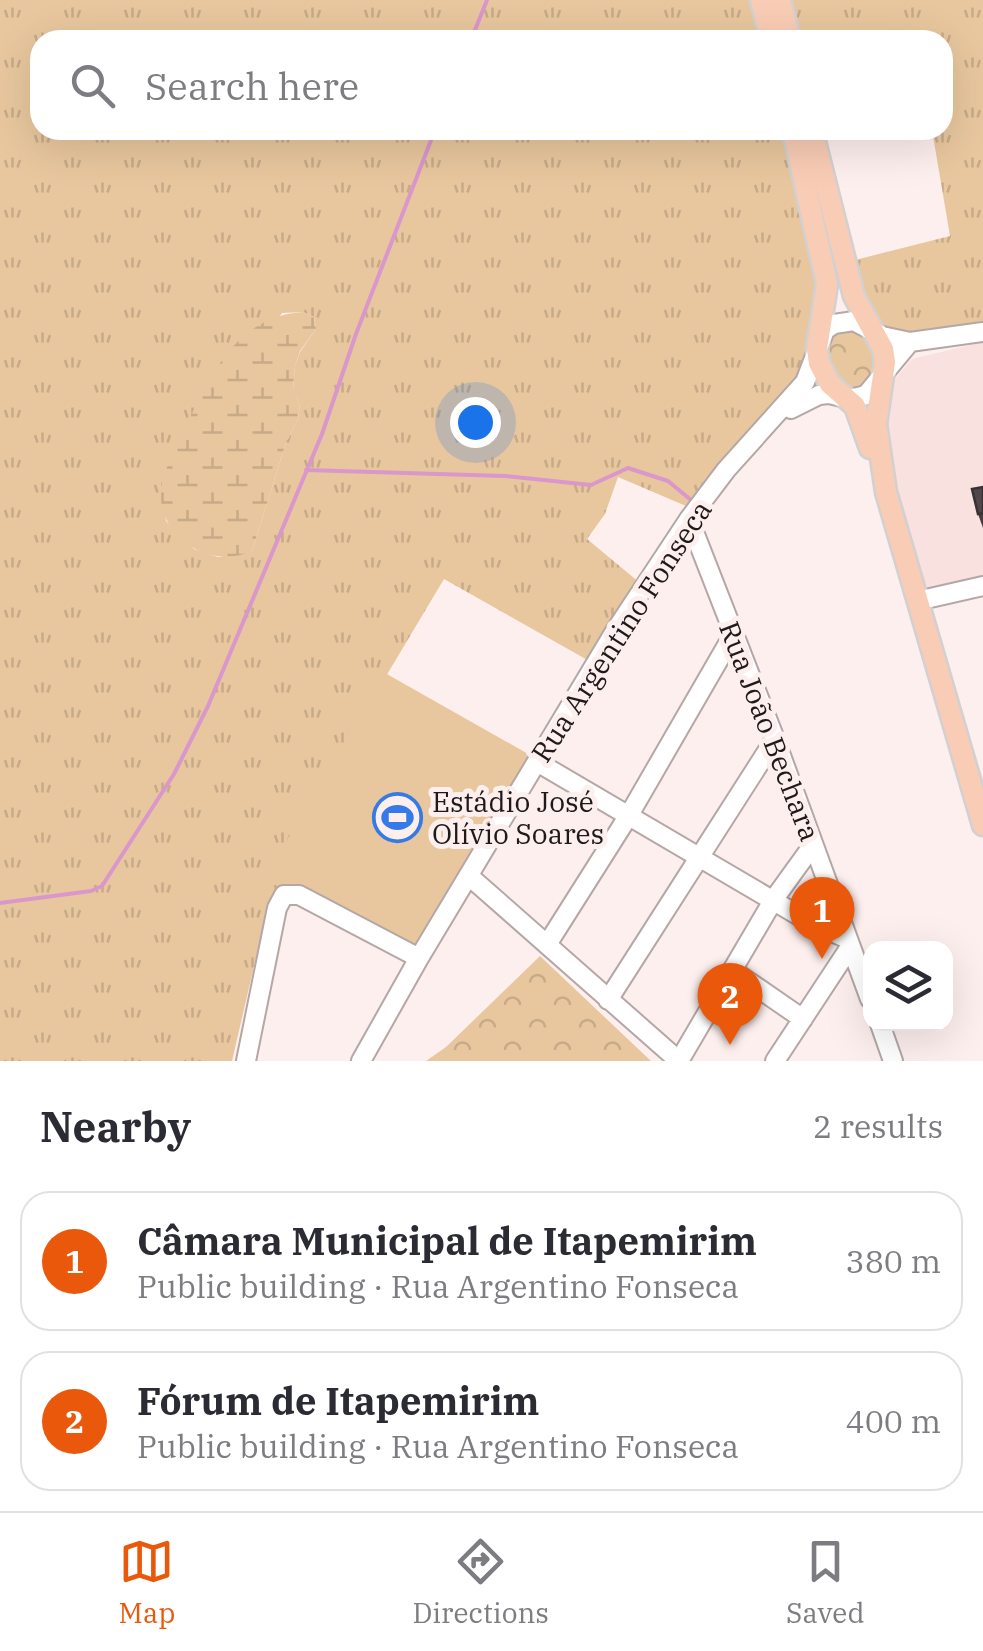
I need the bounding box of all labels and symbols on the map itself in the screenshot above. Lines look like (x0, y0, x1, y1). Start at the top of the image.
your location (450, 397, 501, 448)
street label: Rua Argentino Fonseca (523, 493, 719, 769)
street label: Rua João Bechara (711, 616, 829, 846)
place label: Estádio José Olívio Soares (432, 783, 604, 852)
sports icon: Estádio José Olívio Soares (371, 791, 423, 843)
pin: 1 (790, 876, 854, 959)
pin: 2 (698, 962, 762, 1045)

